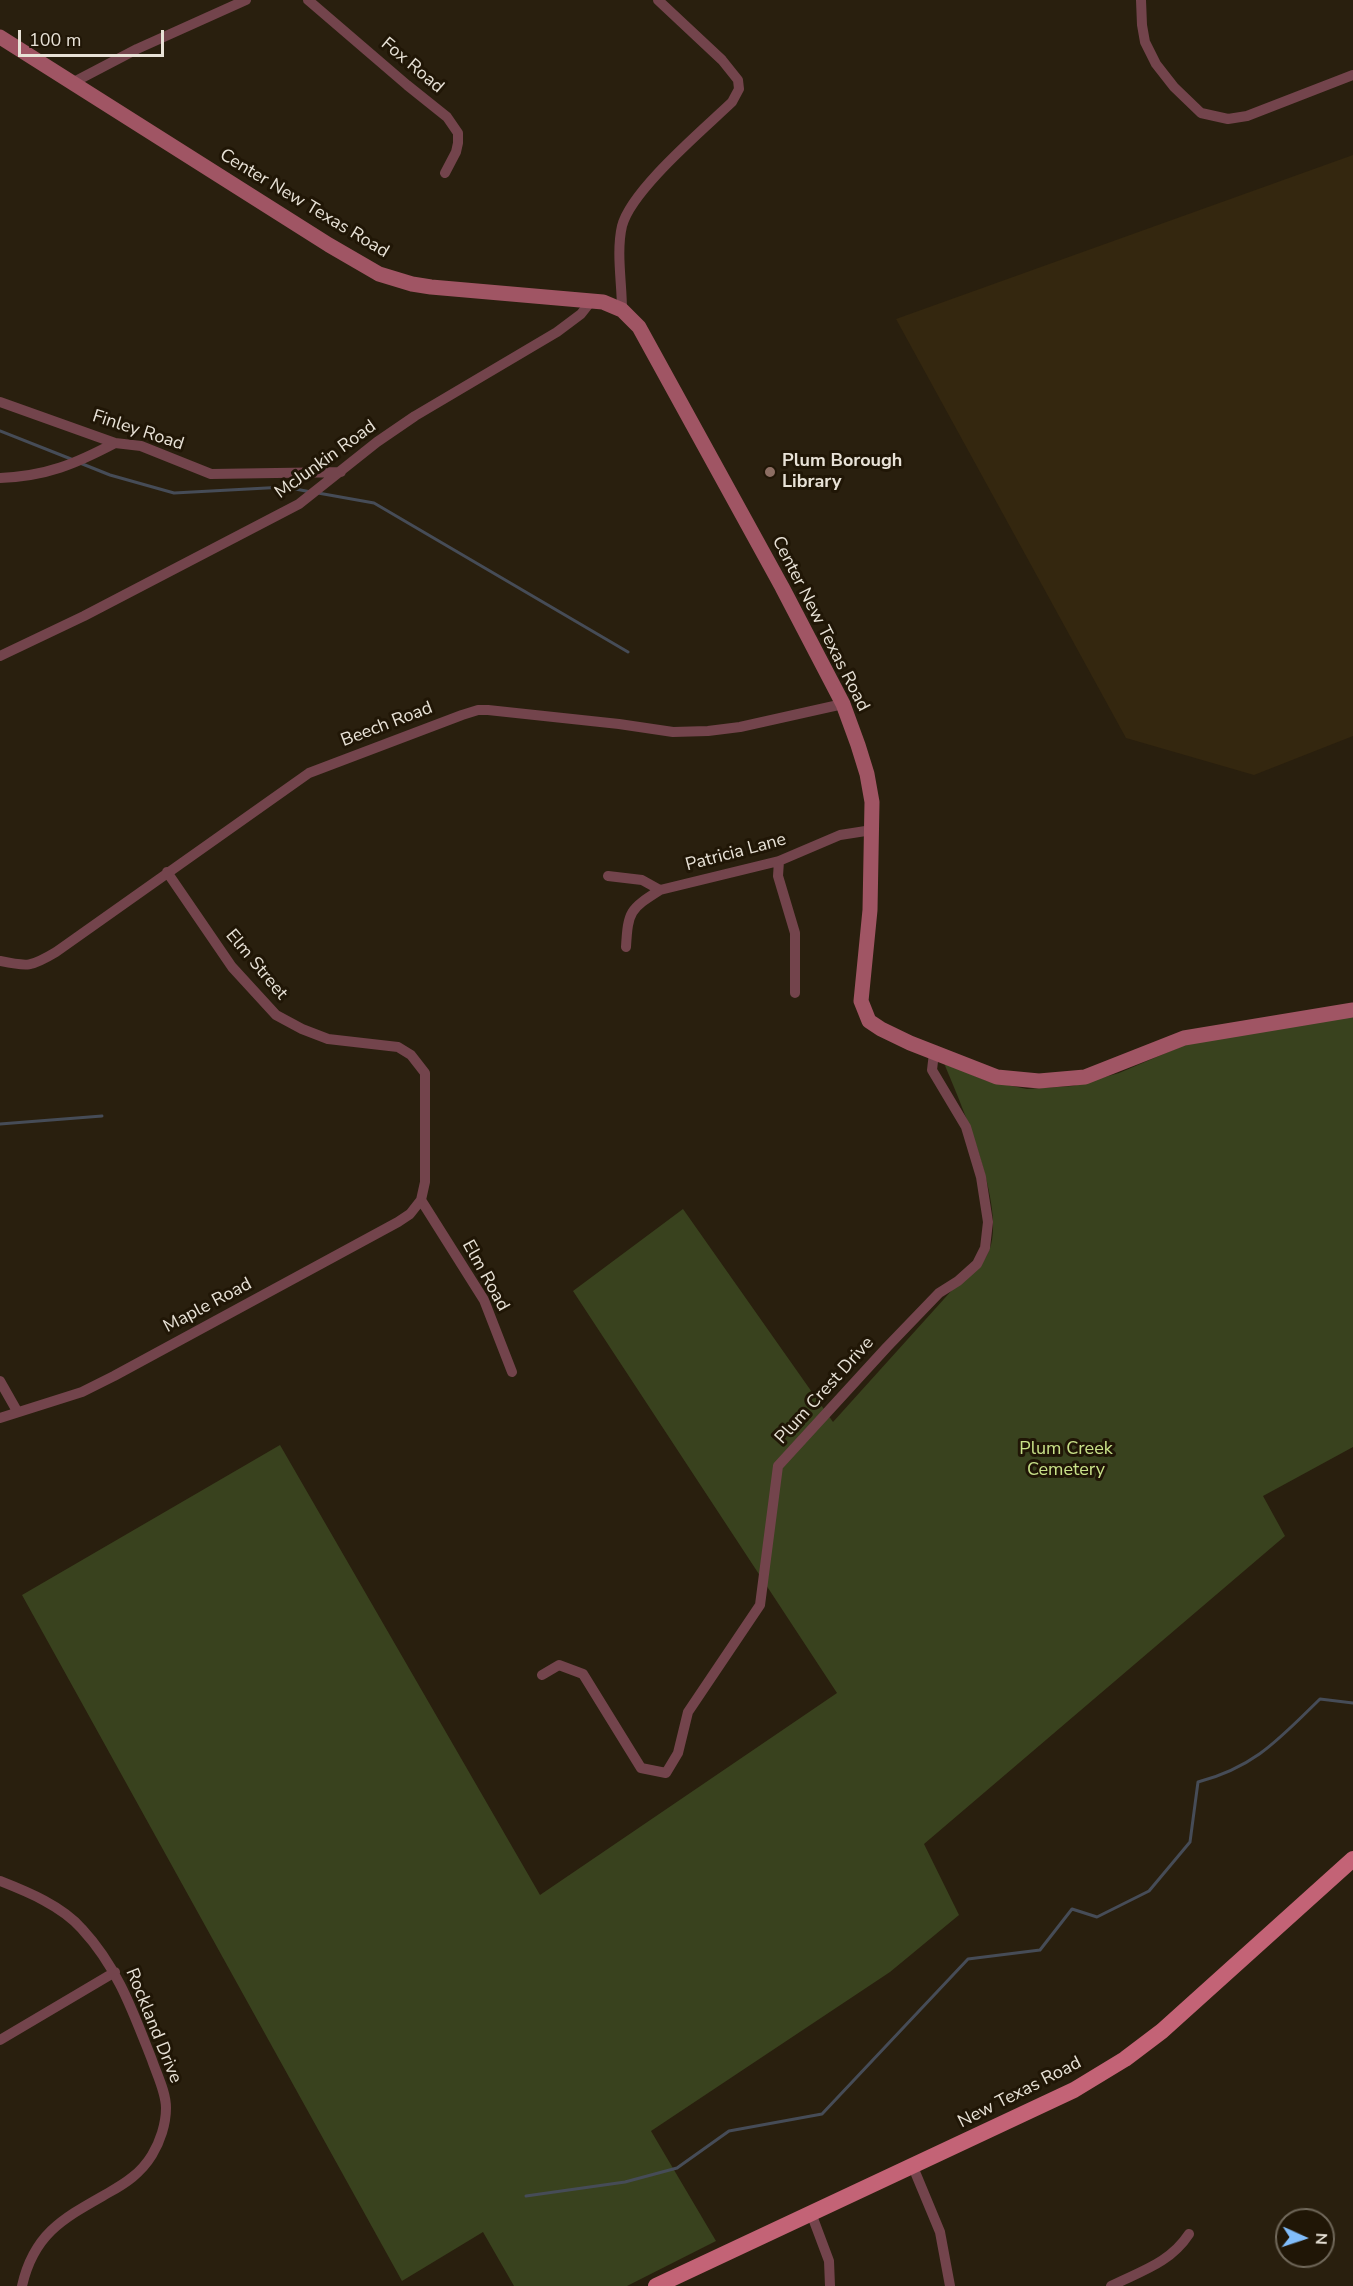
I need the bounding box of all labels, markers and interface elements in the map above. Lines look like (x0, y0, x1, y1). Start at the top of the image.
scale bar (21, 18, 166, 56)
text: 100 m (29, 28, 81, 52)
street label: Fox Road (376, 34, 448, 98)
street label: Center New Texas Road (215, 145, 393, 263)
street label: Finley Road (90, 406, 186, 456)
street label: McJunkin Road (271, 416, 381, 504)
place label: Plum Borough Library (782, 451, 902, 494)
marker: Plum Borough Library (763, 465, 777, 479)
street label: Center New Texas Road (766, 533, 874, 715)
street label: Beech Road (338, 698, 436, 752)
street label: Patricia Lane (683, 829, 789, 877)
street label: Elm Street (220, 926, 292, 1004)
street label: Elm Road (457, 1237, 513, 1315)
street label: Maple Road (160, 1274, 256, 1338)
street label: Plum Crest Drive (771, 1333, 879, 1449)
park label: Plum Creek Cemetery (1019, 1439, 1113, 1482)
street label: Rockland Drive (120, 1965, 186, 2087)
street label: New Texas Road (955, 2053, 1085, 2133)
north arrow (1275, 2208, 1335, 2268)
text: N (1310, 2232, 1332, 2245)

